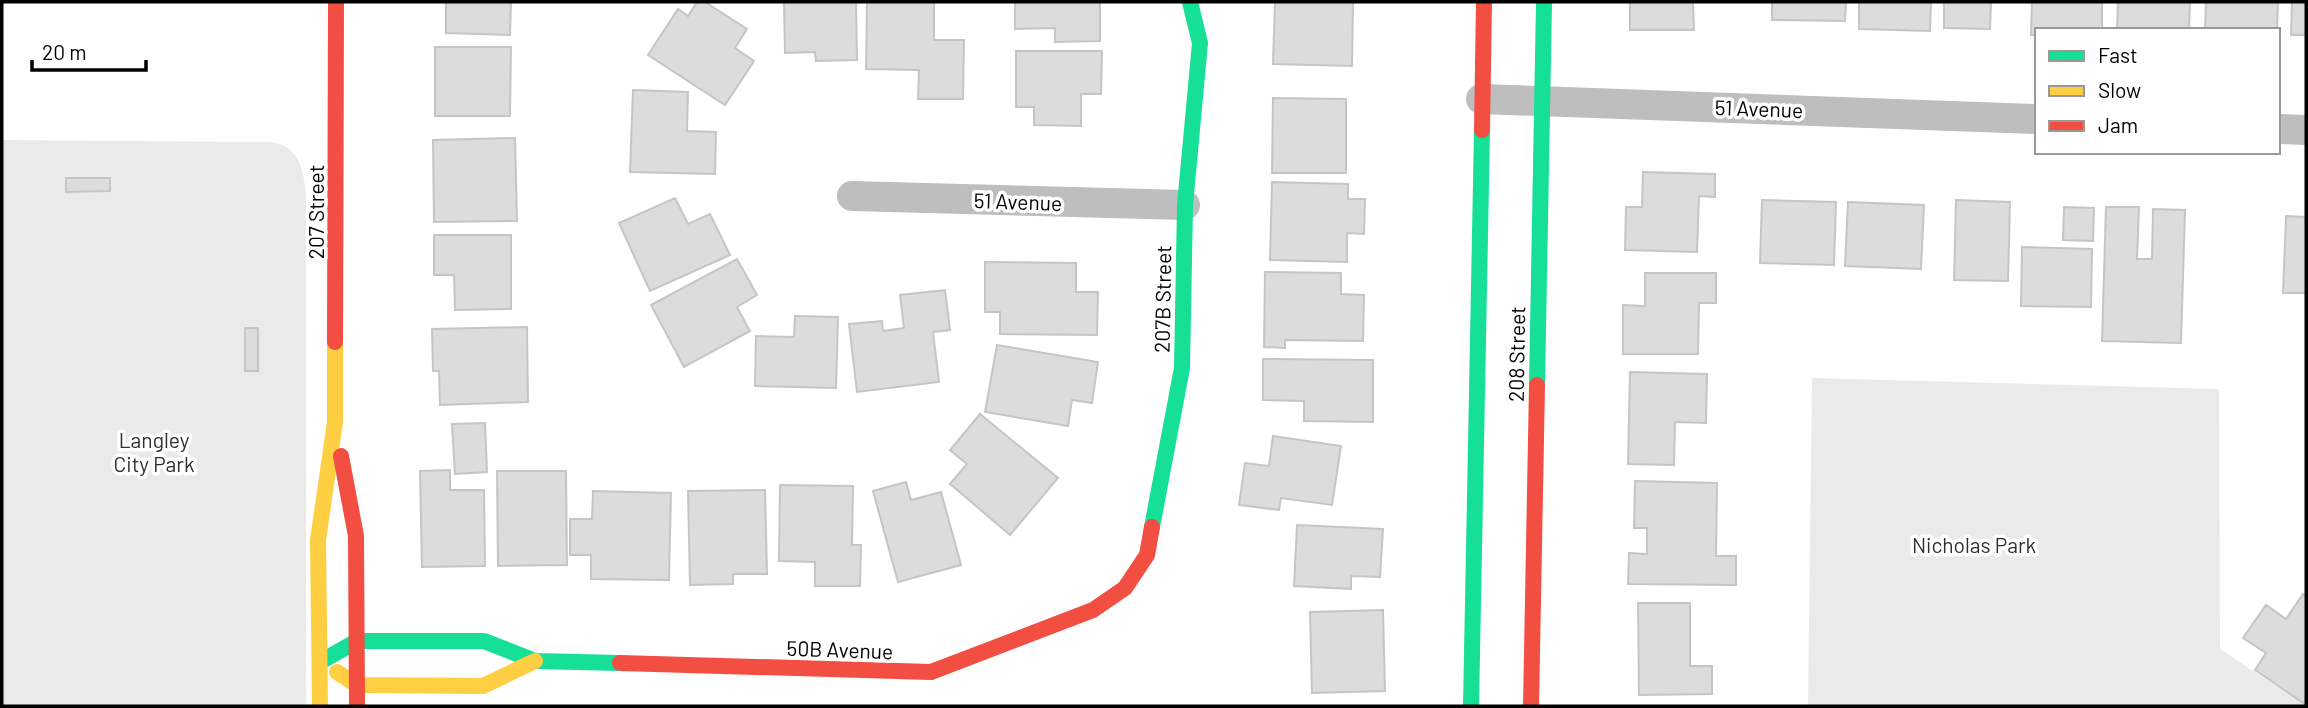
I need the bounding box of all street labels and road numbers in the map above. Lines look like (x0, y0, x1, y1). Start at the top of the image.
street label: 51 Avenue (1714, 94, 1804, 122)
street label: 207 Street (303, 165, 328, 259)
street label: 51 Avenue (973, 187, 1063, 215)
street label: 207B Street (1149, 245, 1175, 353)
street label: 208 Street (1503, 306, 1529, 402)
street label: 50B Avenue (786, 635, 894, 663)

